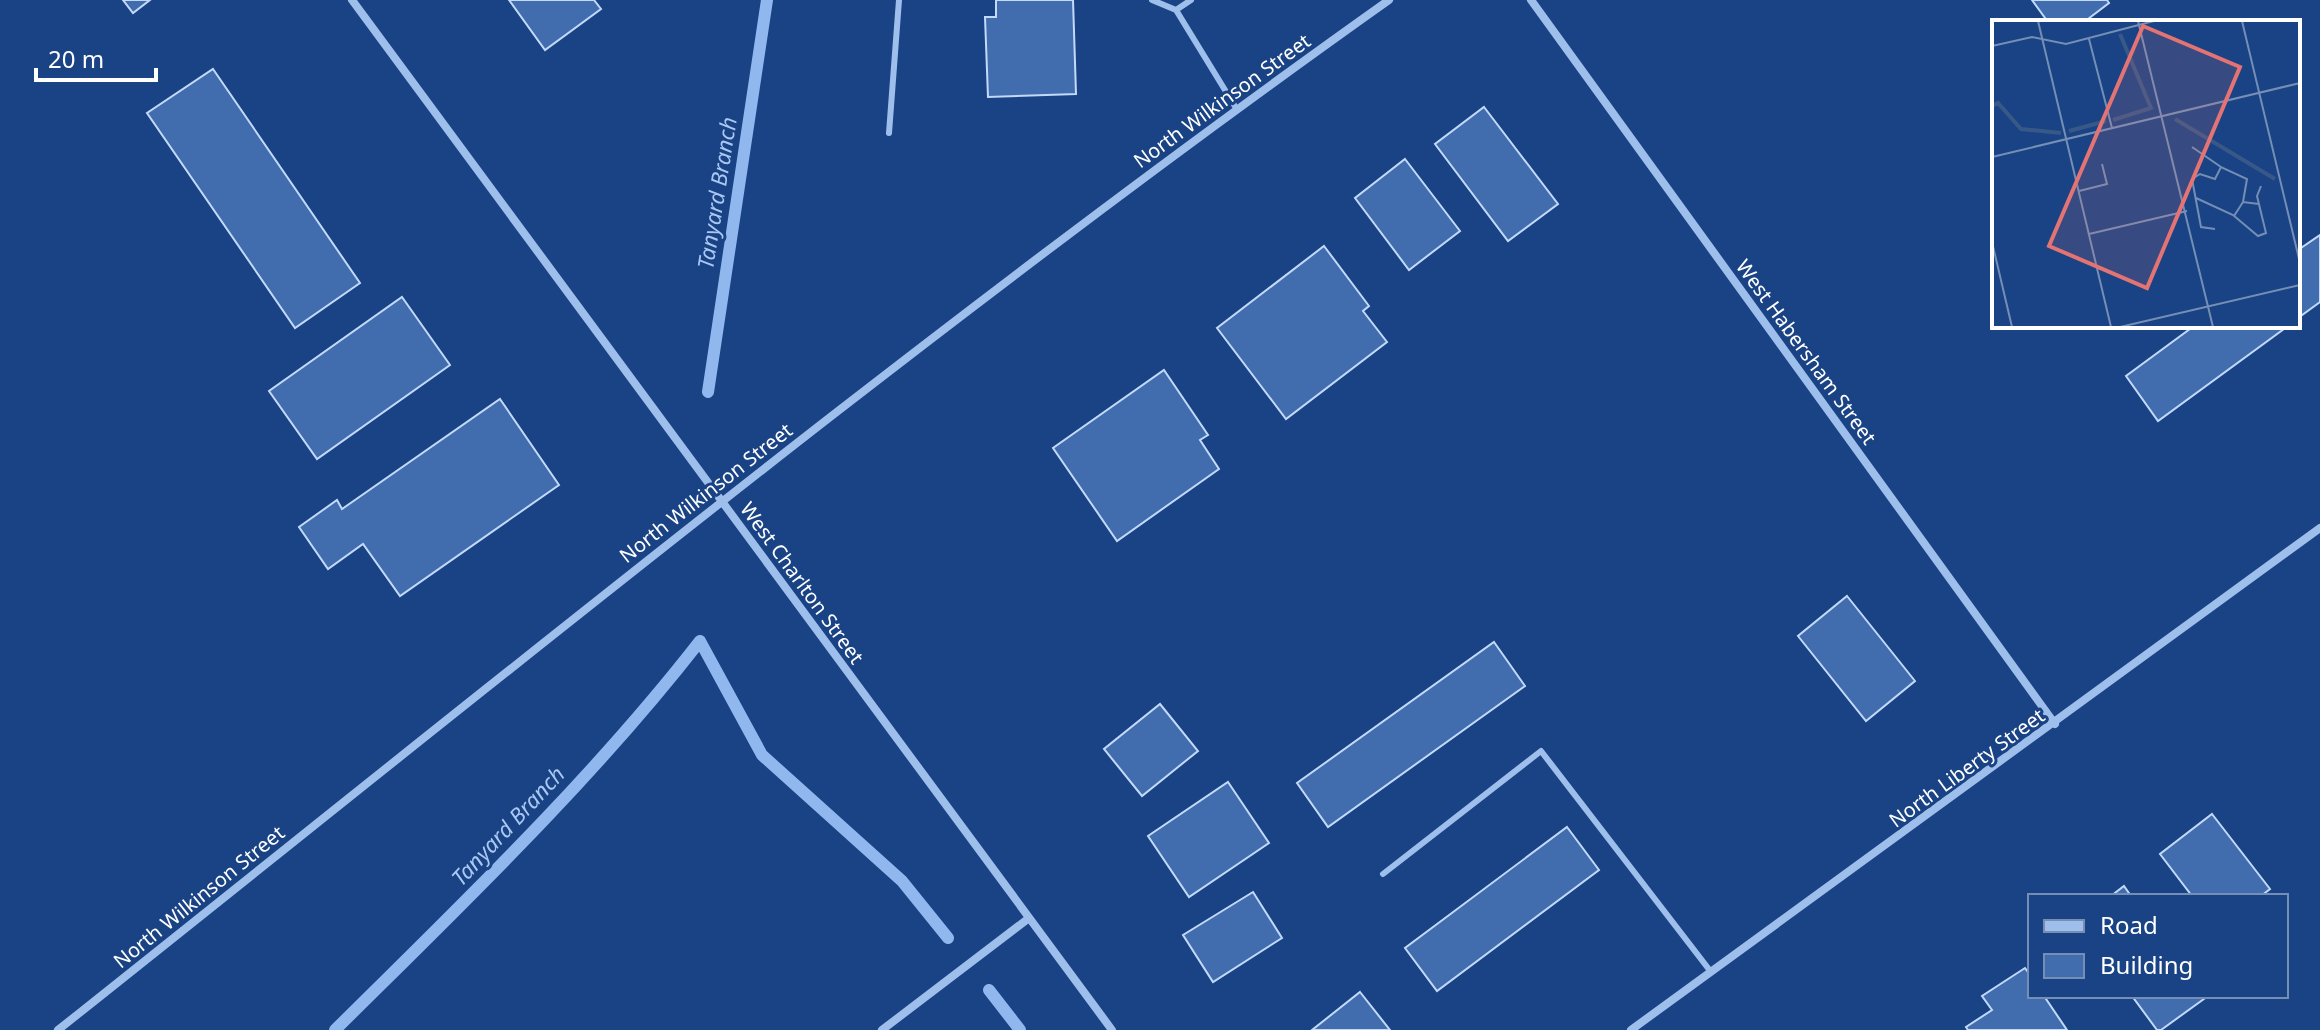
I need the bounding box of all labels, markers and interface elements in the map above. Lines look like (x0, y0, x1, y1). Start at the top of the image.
inset map (1992, 20, 2300, 328)
street label: North Wilkinson Street (1128, 27, 1316, 174)
scale bar (36, 32, 156, 82)
text: 20 m (48, 42, 104, 75)
water label: Tanyard Branch (689, 115, 743, 271)
street label: West Habersham Street (1730, 254, 1883, 450)
street label: North Wilkinson Street (614, 417, 798, 569)
street label: West Charlton Street (735, 496, 870, 669)
street label: North Liberty Street (1883, 702, 2050, 833)
water label: Tanyard Branch (444, 759, 571, 892)
street label: North Wilkinson Street (108, 819, 290, 974)
legend (2028, 894, 2288, 998)
text: Road (2100, 908, 2158, 941)
text: Building (2100, 948, 2193, 981)

